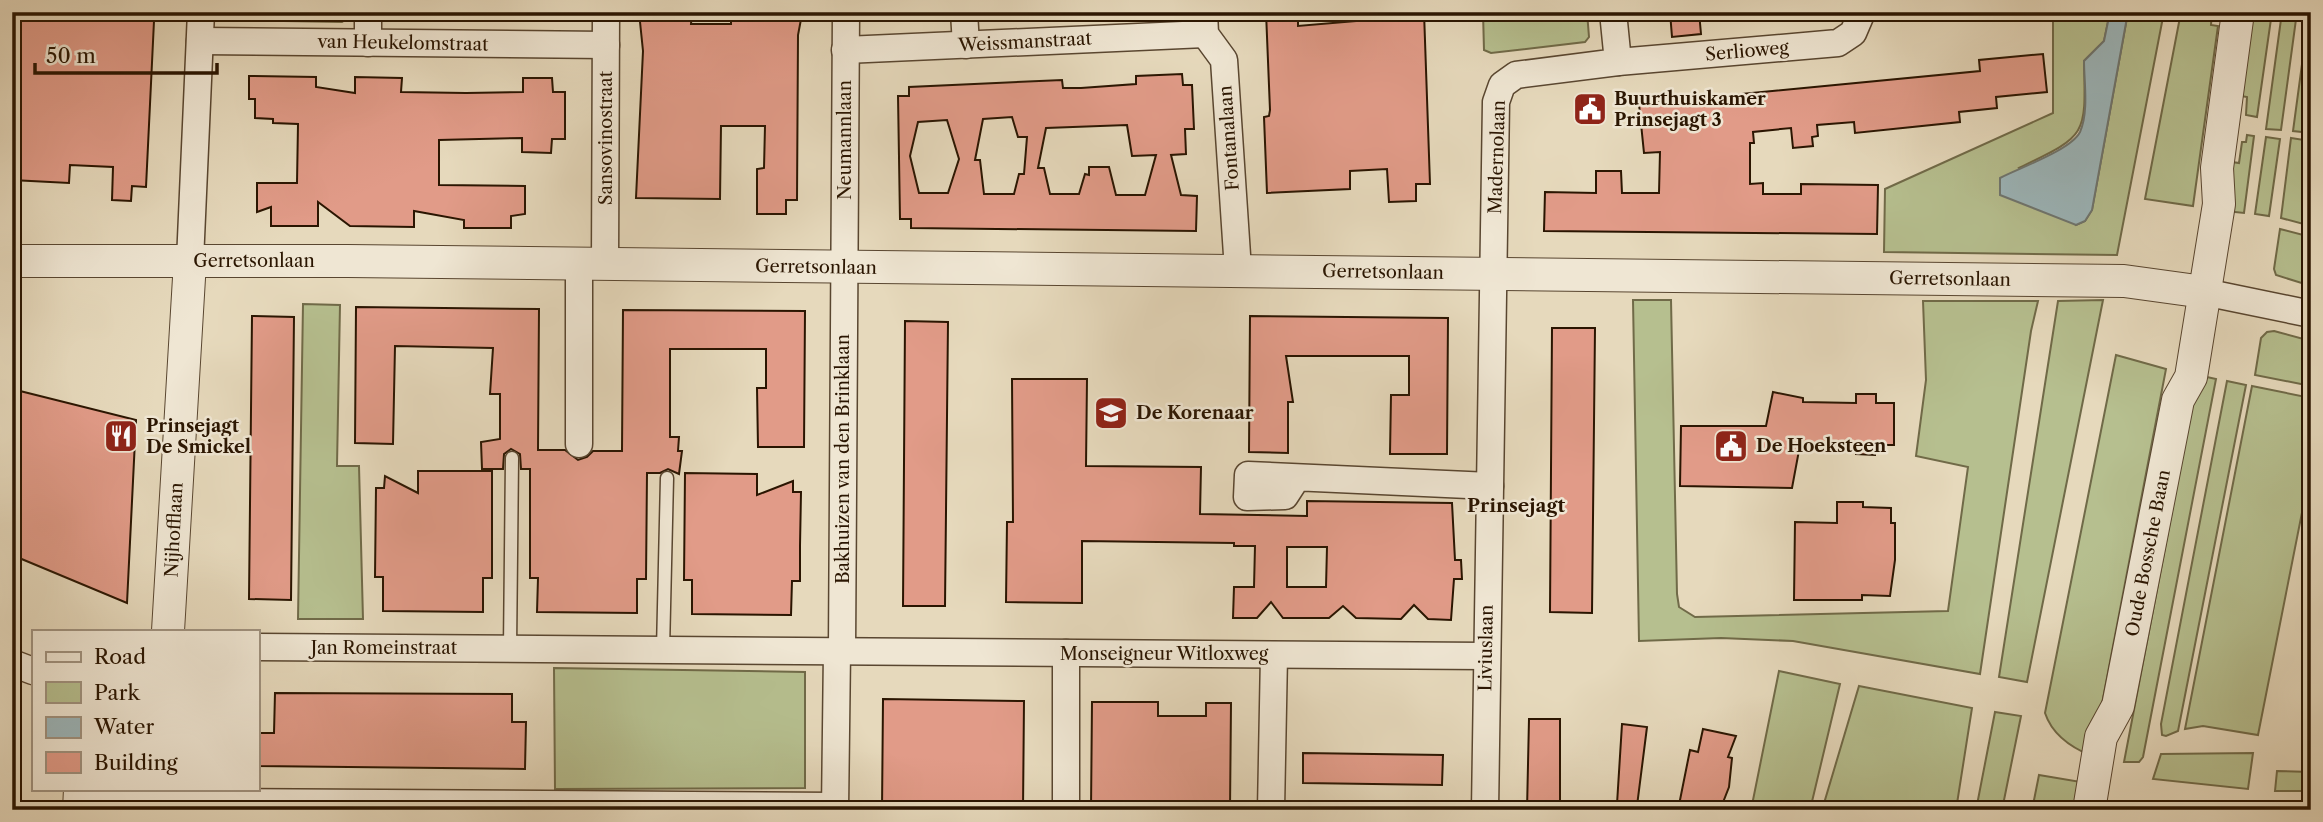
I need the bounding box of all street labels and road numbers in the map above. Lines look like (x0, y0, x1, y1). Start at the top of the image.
street label: Weissmanstraat (957, 27, 1093, 57)
street label: van Heukelomstraat (316, 30, 489, 56)
street label: Serlioweg (1704, 36, 1790, 66)
street label: Sansovinostraat (595, 70, 617, 205)
street label: Neumannlaan (834, 80, 856, 200)
street label: Fontanalaan (1214, 85, 1244, 191)
street label: Madernolaan (1484, 100, 1510, 214)
street label: Gerretsonlaan (193, 250, 315, 272)
street label: Gerretsonlaan (755, 255, 877, 279)
street label: Gerretsonlaan (1322, 260, 1444, 284)
street label: Gerretsonlaan (1889, 267, 2011, 291)
street label: Bakhuizen van den Brinklaan (832, 334, 854, 584)
street label: Oude Bossche Baan (2121, 468, 2175, 638)
street label: Nijhofflaan (161, 482, 187, 578)
street label: Liviuslaan (1474, 604, 1498, 692)
street label: Jan Romeinstraat (308, 637, 458, 659)
street label: Monseigneur Witloxweg (1060, 643, 1269, 665)

